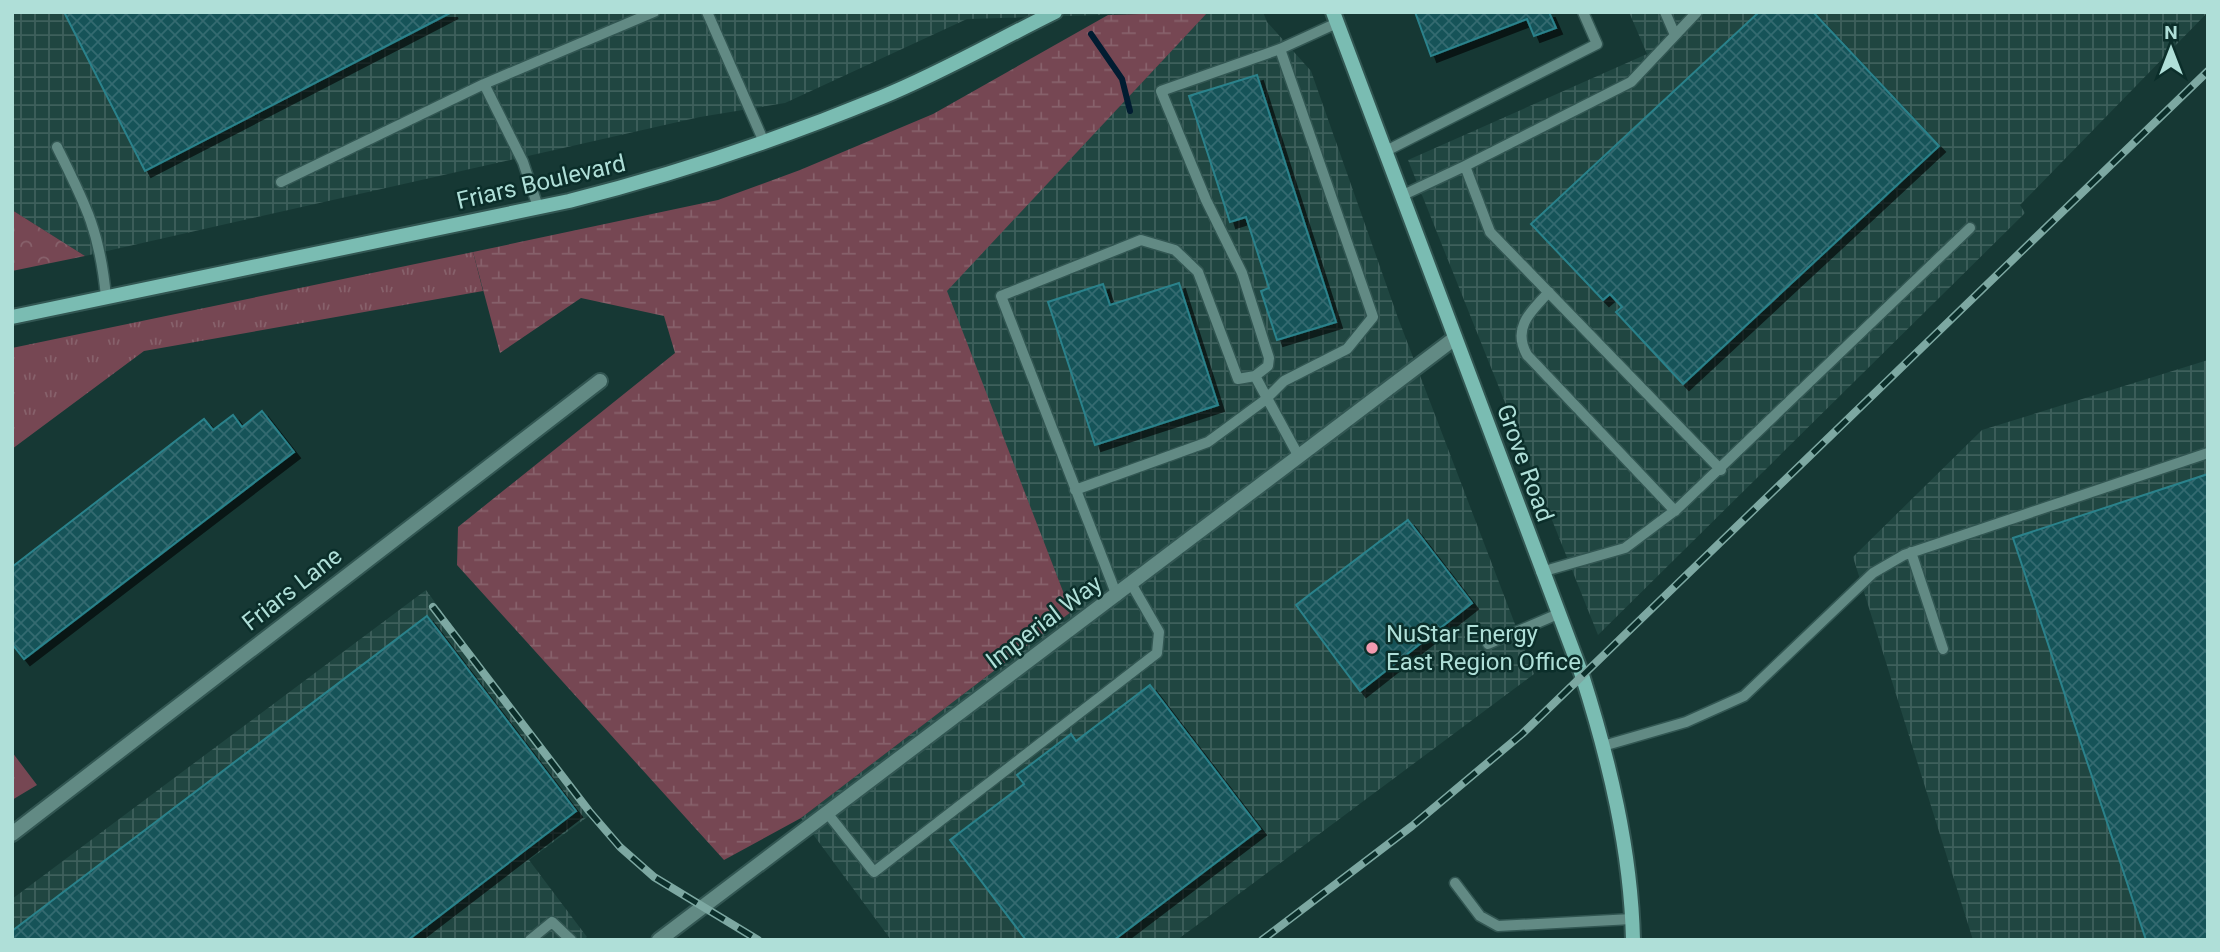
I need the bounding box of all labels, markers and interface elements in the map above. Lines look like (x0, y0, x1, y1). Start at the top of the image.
north arrow (2136, 14, 2206, 84)
text: N (2164, 21, 2178, 44)
street label: Friars Boulevard (454, 149, 628, 215)
street label: Grove Road (1491, 400, 1559, 526)
street label: Friars Lane (237, 542, 347, 636)
street label: Imperial Way (981, 569, 1108, 675)
place label: NuStar Energy East Region Office (1386, 620, 1581, 676)
marker: NuStar Energy East Region Office (1364, 640, 1380, 656)

